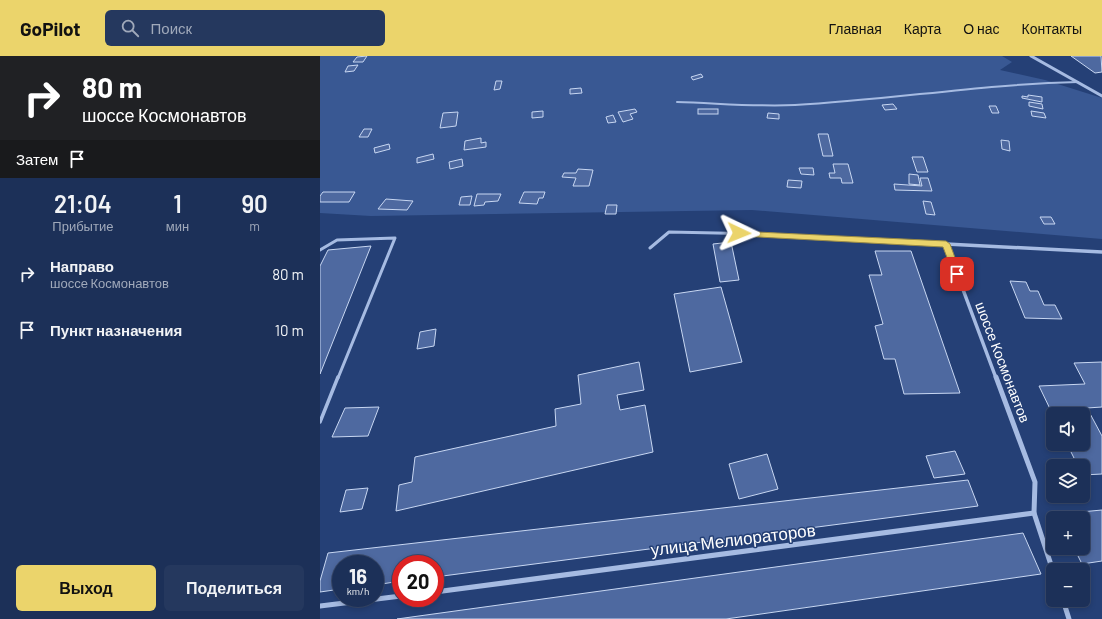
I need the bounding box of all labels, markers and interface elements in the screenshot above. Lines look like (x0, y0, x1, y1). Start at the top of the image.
search box (105, 10, 385, 46)
text: GoPilot (20, 17, 81, 40)
icon: search (119, 17, 141, 39)
text: Поиск (151, 19, 192, 37)
text: Главная (829, 20, 882, 37)
text: Карта (904, 20, 941, 37)
text: О нас (963, 20, 1000, 37)
text: Контакты (1022, 20, 1082, 37)
text: 80 m (82, 70, 142, 104)
icon: right (16, 72, 68, 124)
text: шоссе Космонавтов (82, 104, 247, 126)
icon: arrive (66, 148, 88, 170)
text: Затем (16, 150, 58, 168)
text: 21:04 (54, 189, 112, 218)
text: 1 (173, 189, 182, 218)
text: 90 (241, 189, 268, 218)
position arrow (718, 212, 760, 254)
text: Прибытие (52, 218, 113, 234)
text: мин (166, 218, 189, 234)
text: m (249, 218, 260, 234)
text: Направо (50, 257, 114, 275)
pin (940, 257, 974, 291)
icon: right (16, 263, 38, 285)
icon: arrive (946, 263, 968, 285)
text: 80 m (272, 265, 304, 283)
text: шоссе Космонавтов (50, 275, 169, 291)
street label: шоссе Космонавтов (972, 299, 1034, 425)
icon: arrive (16, 319, 38, 341)
text: Пункт назначения (50, 321, 182, 339)
text: 10 m (275, 321, 304, 339)
map controls (1046, 407, 1090, 607)
button: sound (1046, 407, 1090, 451)
button: layers (1046, 459, 1090, 503)
button: + (1046, 511, 1090, 555)
street label: улица Мелиораторов (650, 519, 816, 559)
speed limit sign: 20 (392, 555, 444, 607)
button: − (1046, 563, 1090, 607)
text: 16 (349, 564, 367, 588)
button: Выход (16, 565, 156, 611)
button: Поделиться (164, 565, 304, 611)
text: km/h (347, 585, 369, 597)

